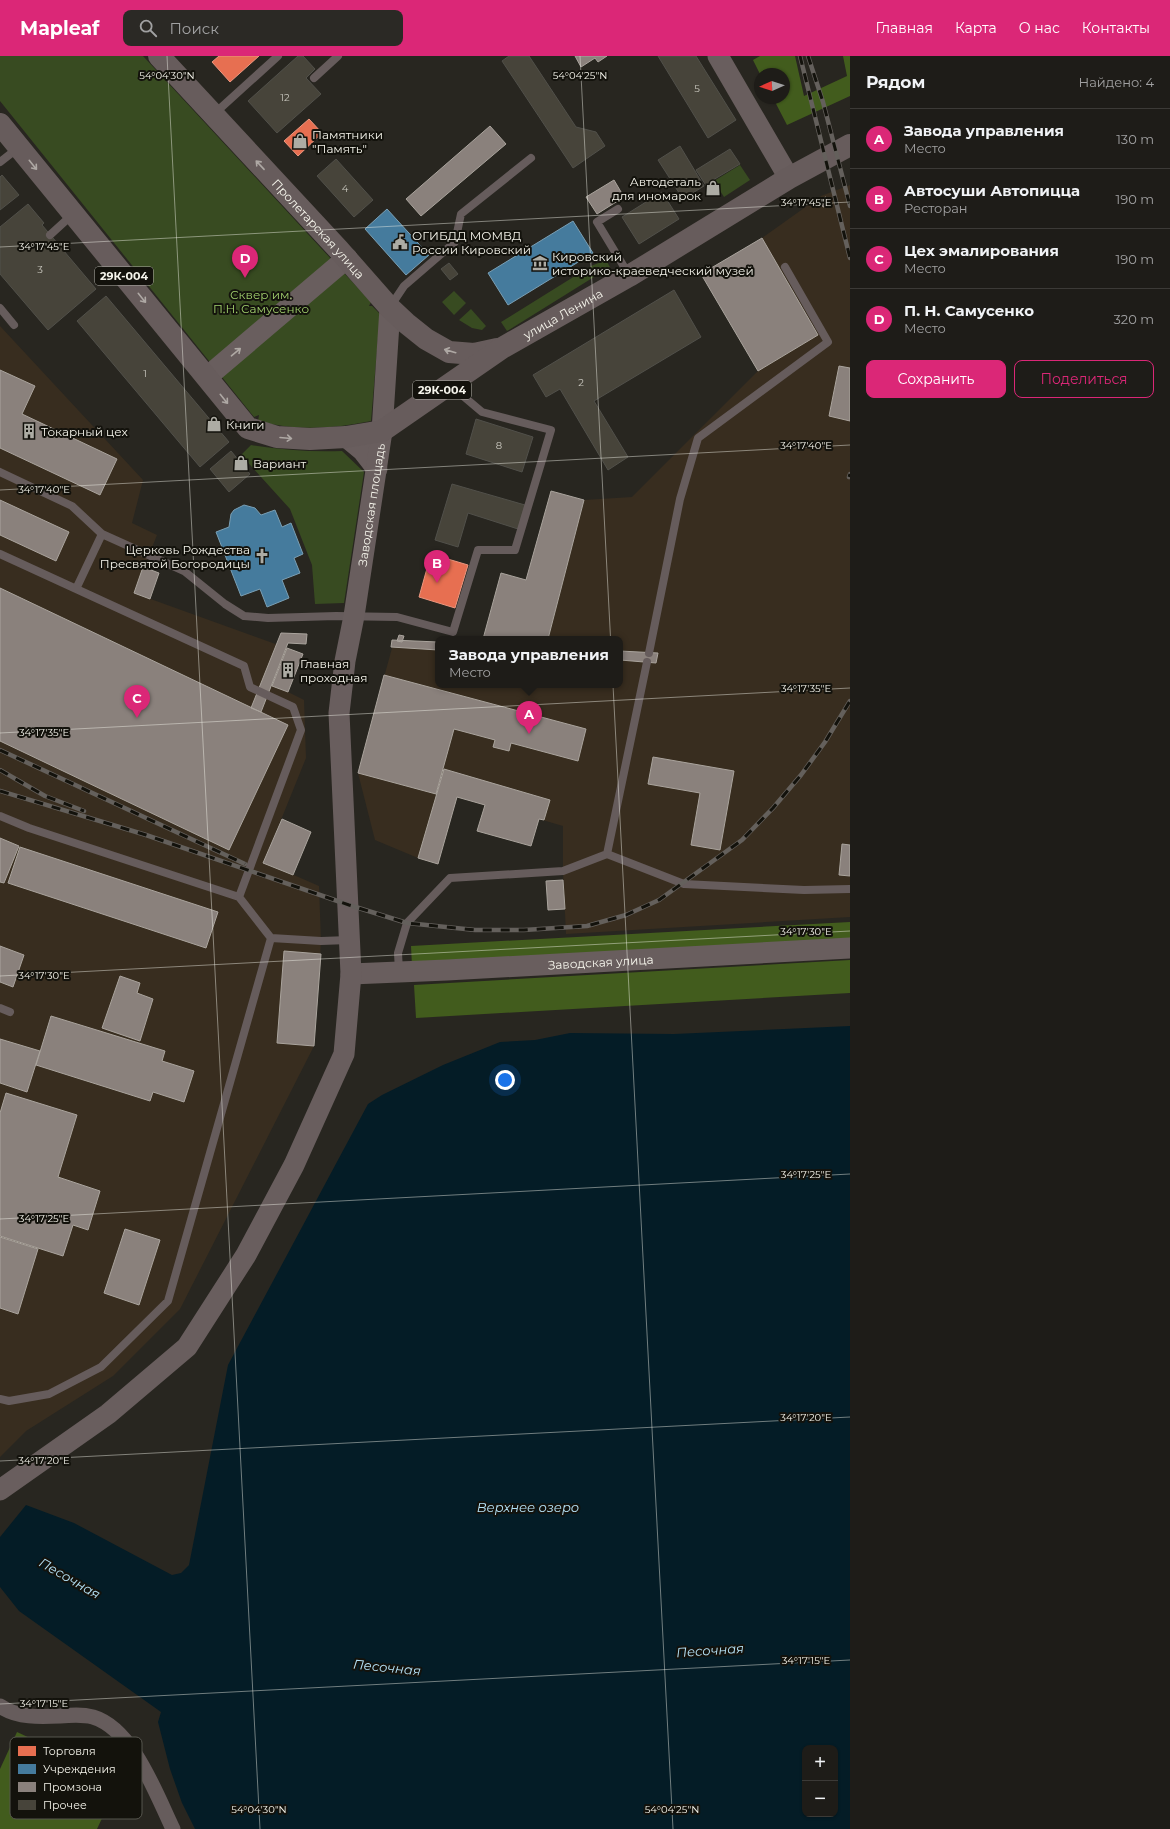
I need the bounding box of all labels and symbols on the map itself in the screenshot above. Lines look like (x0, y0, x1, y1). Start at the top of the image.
north arrow (754, 68, 790, 104)
text: 54°04'30"N (139, 69, 195, 82)
text: 54°04'25"N (553, 69, 607, 82)
house number: 5 (694, 82, 700, 95)
house number: 12 (280, 91, 290, 104)
place label: Памятники "Память" (312, 127, 383, 156)
shop icon: Памятники "Память" (291, 132, 309, 150)
one-way arrow (29, 160, 37, 171)
one-way arrow (256, 160, 265, 170)
place label: Автодеталь для иномарок (612, 174, 701, 203)
street label: Пролетарская улица (269, 176, 368, 281)
shop icon: Автодеталь для иномарок (704, 179, 722, 197)
house number: 4 (342, 182, 349, 195)
text: 34°17'45"E (781, 196, 832, 209)
place label: ОГИБДД МОМВД России Кировский (412, 228, 531, 257)
public building icon: ОГИБДД МОМВД России Кировский (391, 233, 409, 251)
text: 34°17'45"E (19, 240, 70, 253)
pin: D (232, 245, 258, 278)
place label: Кировский историко-краеведческий музей (552, 249, 754, 278)
museum icon: Кировский историко-краеведческий музей (531, 254, 549, 272)
house number: 3 (37, 263, 43, 276)
road number: 29К-004 (95, 267, 153, 285)
street label: улица Ленина (519, 285, 605, 343)
park label: Сквер им. П.Н. Самусенко (213, 287, 309, 316)
one-way arrow (137, 293, 146, 304)
one-way arrow (444, 346, 457, 354)
one-way arrow (231, 348, 241, 357)
house number: 1 (143, 367, 147, 380)
house number: 2 (578, 376, 584, 389)
road number: 29К-004 (413, 381, 471, 399)
one-way arrow (220, 393, 229, 404)
shop icon: Книги (205, 415, 223, 433)
place label: Книги (226, 417, 265, 432)
building icon: Токарный цех (20, 422, 38, 440)
place label: Токарный цех (41, 424, 128, 439)
one-way arrow (279, 434, 292, 441)
house number: 8 (496, 439, 502, 452)
text: 34°17'40"E (780, 439, 832, 452)
street label: Заводская площадь (354, 442, 388, 567)
shop icon: Вариант (232, 454, 250, 472)
place label: Вариант (253, 456, 307, 471)
text: 34°17'40"E (18, 483, 70, 496)
place label: Церковь Рождества Пресвятой Богородицы (100, 542, 250, 571)
church icon: Церковь Рождества Пресвятой Богородицы (253, 547, 271, 565)
pin: B (424, 550, 450, 583)
place label: Главная проходная (300, 656, 368, 685)
building icon: Главная проходная (279, 661, 297, 679)
text: 34°17'35"E (781, 682, 831, 695)
pin: C (124, 685, 150, 718)
pin: A (516, 701, 542, 734)
text: 34°17'35"E (19, 726, 69, 739)
text: 34°17'30"E (780, 925, 832, 938)
street label: Заводская улица (547, 951, 654, 972)
text: 34°17'30"E (18, 969, 70, 982)
your location (495, 1070, 515, 1090)
text: 34°17'25"E (781, 1168, 831, 1181)
text: 34°17'25"E (19, 1212, 69, 1225)
text: 34°17'20"E (780, 1411, 832, 1424)
text: 34°17'20"E (18, 1454, 70, 1467)
water label: Верхнее озеро (477, 1499, 579, 1515)
water label: Песочная (37, 1554, 104, 1602)
water label: Песочная (676, 1640, 745, 1660)
text: 34°17'15"E (782, 1654, 831, 1667)
water label: Песочная (352, 1655, 422, 1679)
text: 34°17'15"E (20, 1697, 69, 1710)
legend (10, 1737, 142, 1819)
text: Торговля (43, 1744, 96, 1758)
text: Учреждения (43, 1762, 116, 1776)
text: Промзона (43, 1780, 102, 1794)
text: Прочее (43, 1798, 87, 1812)
text: 54°04'30"N (231, 1803, 287, 1816)
text: 54°04'25"N (645, 1803, 699, 1816)

